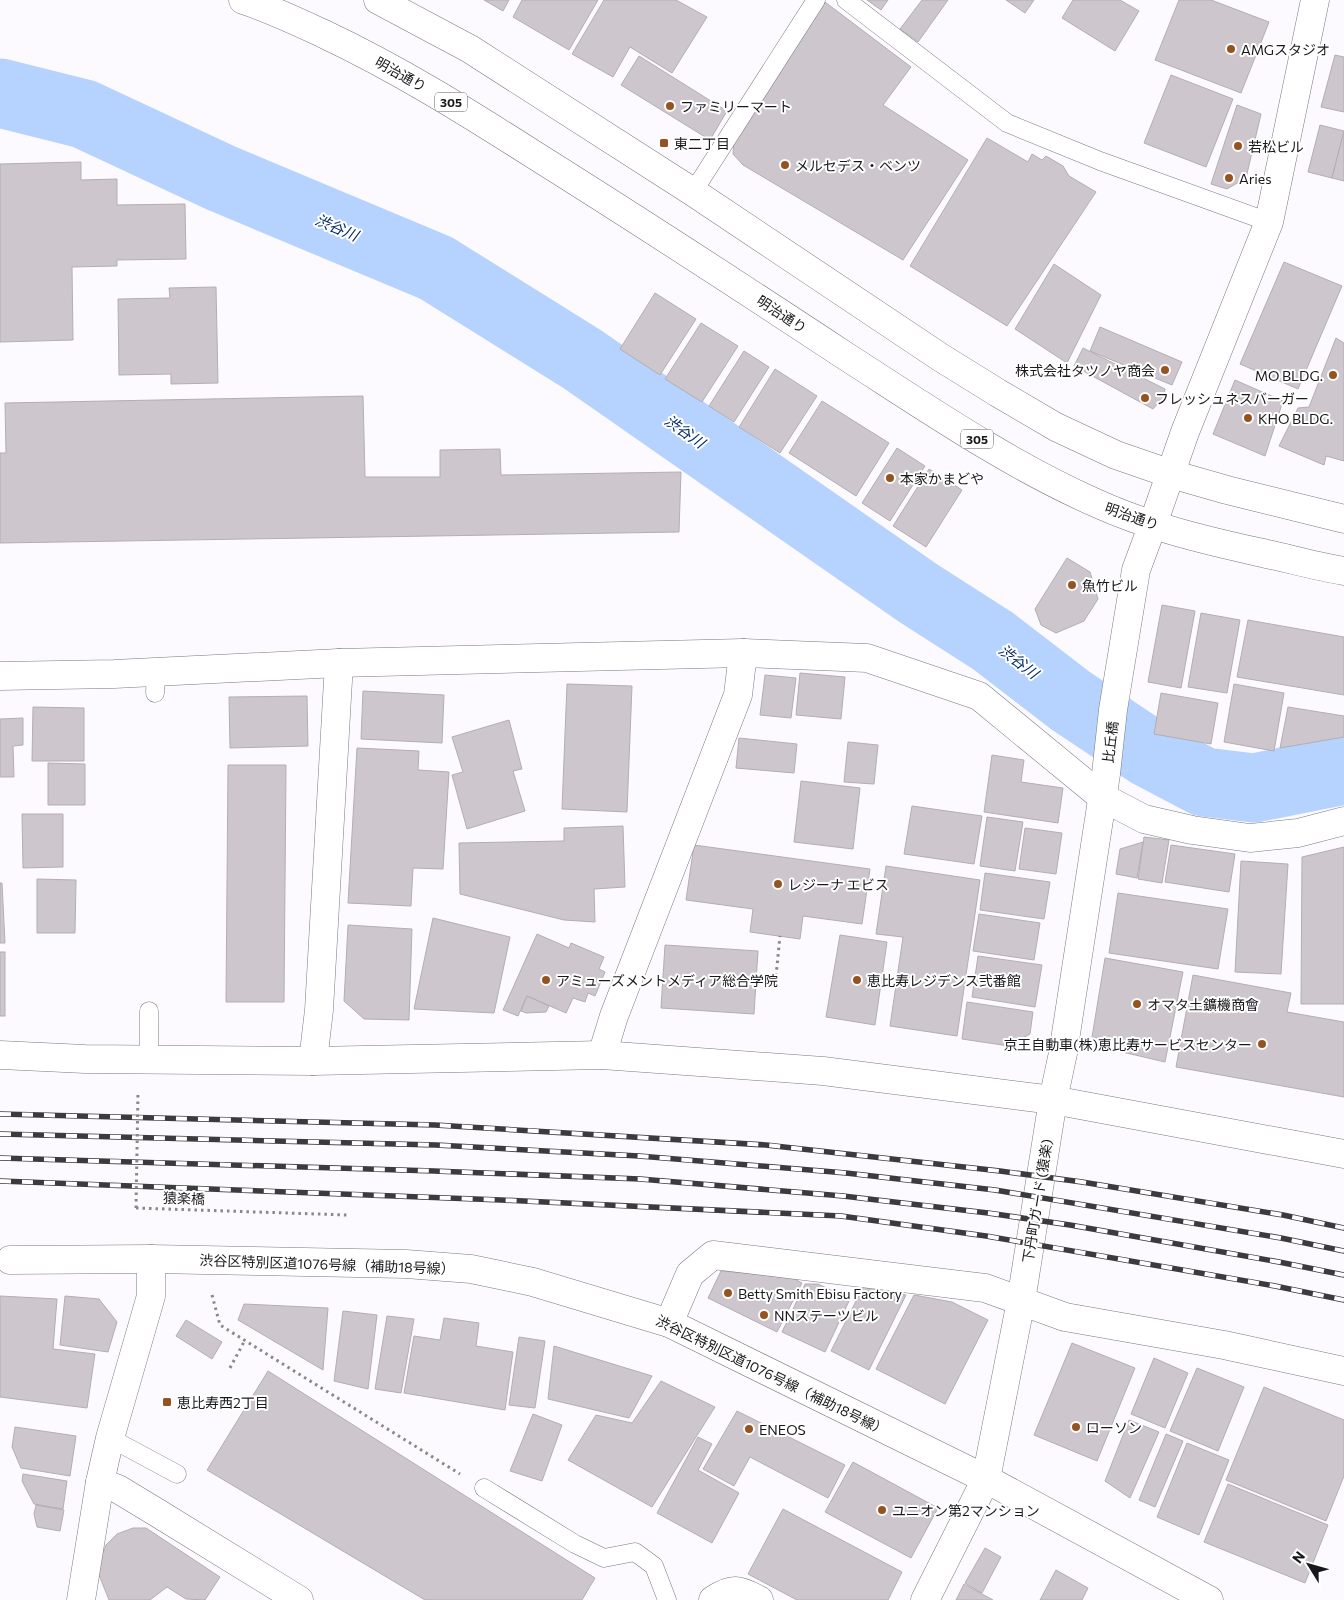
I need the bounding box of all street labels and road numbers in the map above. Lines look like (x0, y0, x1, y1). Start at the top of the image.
street label: 明治通り (372, 53, 430, 95)
road number: 305 (435, 92, 467, 111)
street label: 明治通り (754, 292, 810, 336)
road number: 305 (961, 429, 993, 448)
street label: 明治通り (1103, 499, 1161, 533)
street label: 比丘橋 (1099, 720, 1121, 764)
street label: 下丹町ガード (猿楽) (1019, 1138, 1055, 1264)
street label: 猿楽橋 (163, 1189, 205, 1207)
street label: 渋谷区特別区道1076号線（補助18号線） (199, 1251, 455, 1277)
street label: 渋谷区特別区道1076号線（補助18号線） (653, 1311, 891, 1439)

